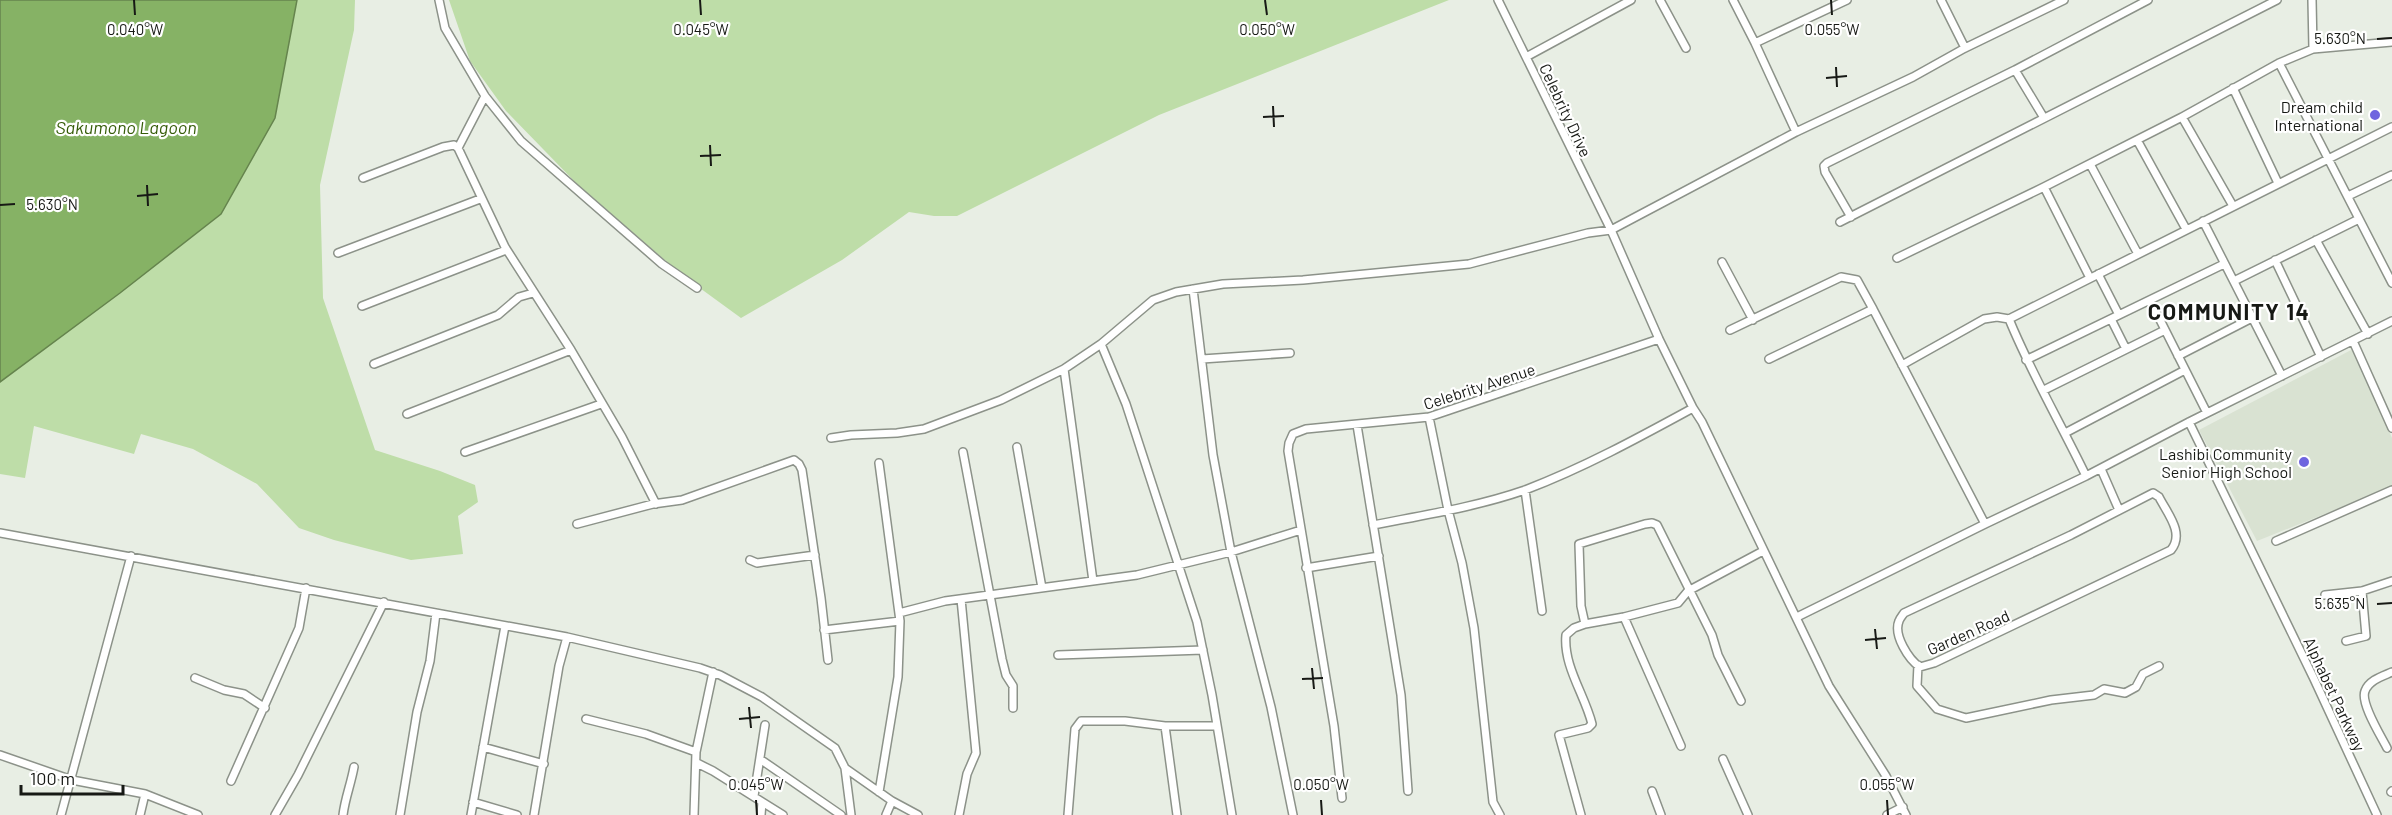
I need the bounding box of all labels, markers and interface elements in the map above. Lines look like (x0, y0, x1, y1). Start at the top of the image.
text: 0.040°W (107, 20, 163, 38)
text: 0.045°W (673, 20, 729, 38)
text: 0.050°W (1239, 20, 1295, 38)
text: 0.055°W (1805, 20, 1859, 38)
text: 5.630°N (2314, 29, 2366, 47)
street label: Celebrity Drive (1536, 60, 1596, 160)
place label: Dream child International (2274, 97, 2363, 134)
marker: Dream child International (2368, 108, 2382, 122)
water label: Sakumono Lagoon (55, 116, 197, 138)
text: 5.630°N (26, 195, 78, 213)
district label: COMMUNITY 14 (2148, 298, 2310, 324)
street label: Celebrity Avenue (1421, 359, 1537, 413)
place label: Lashibi Community Senior High School (2159, 444, 2293, 481)
marker: Lashibi Community Senior High School (2297, 455, 2311, 469)
text: 5.635°N (2315, 594, 2365, 612)
street label: Garden Road (1924, 605, 2012, 659)
street label: Alphabet Parkway (2300, 634, 2370, 754)
scale bar (21, 758, 123, 796)
text: 100 m (30, 767, 75, 789)
text: 0.045°W (728, 775, 784, 793)
text: 0.050°W (1293, 775, 1349, 793)
text: 0.055°W (1860, 775, 1914, 793)

